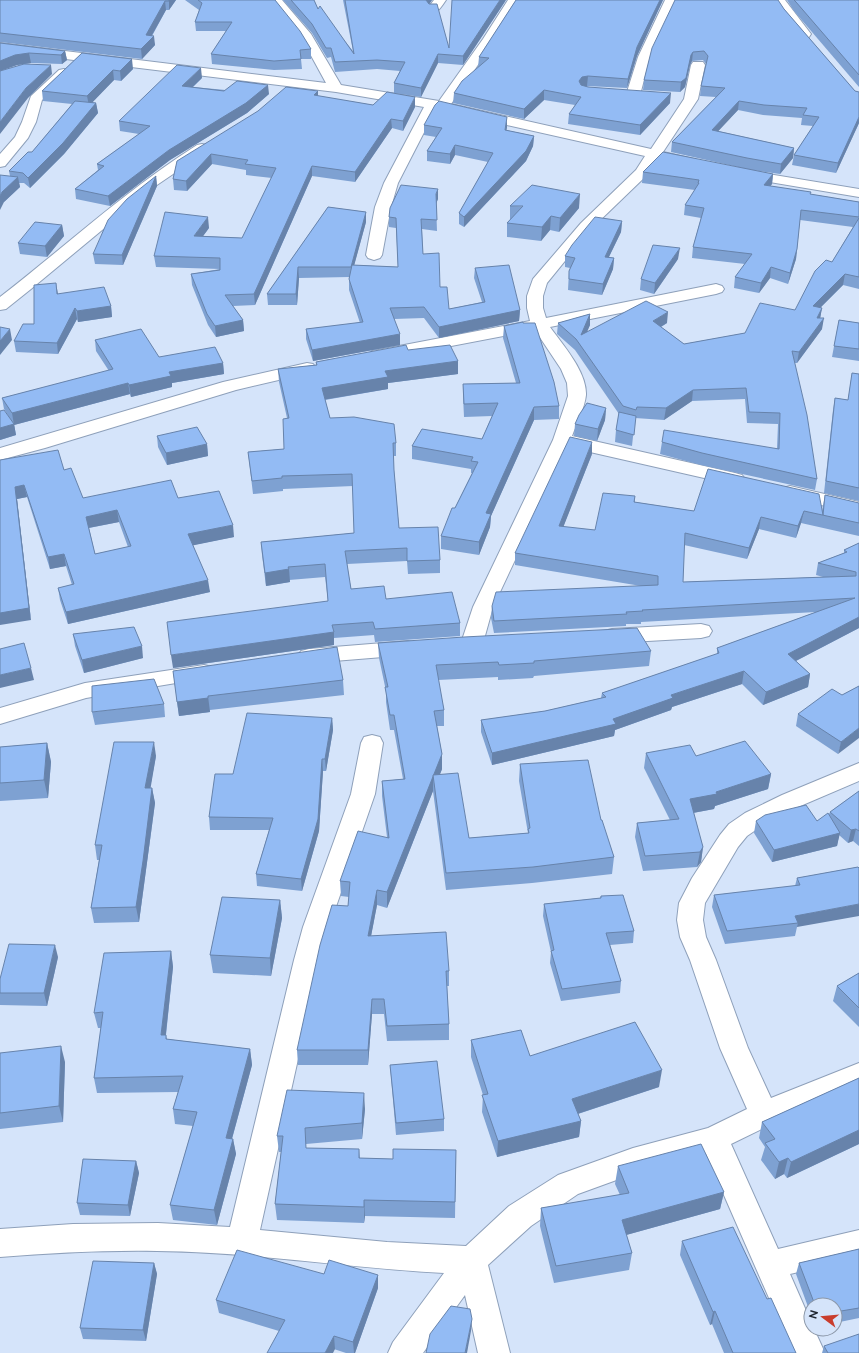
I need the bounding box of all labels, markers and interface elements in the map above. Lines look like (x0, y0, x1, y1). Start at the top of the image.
north arrow (803, 1297, 843, 1337)
text: N (806, 1309, 821, 1320)

